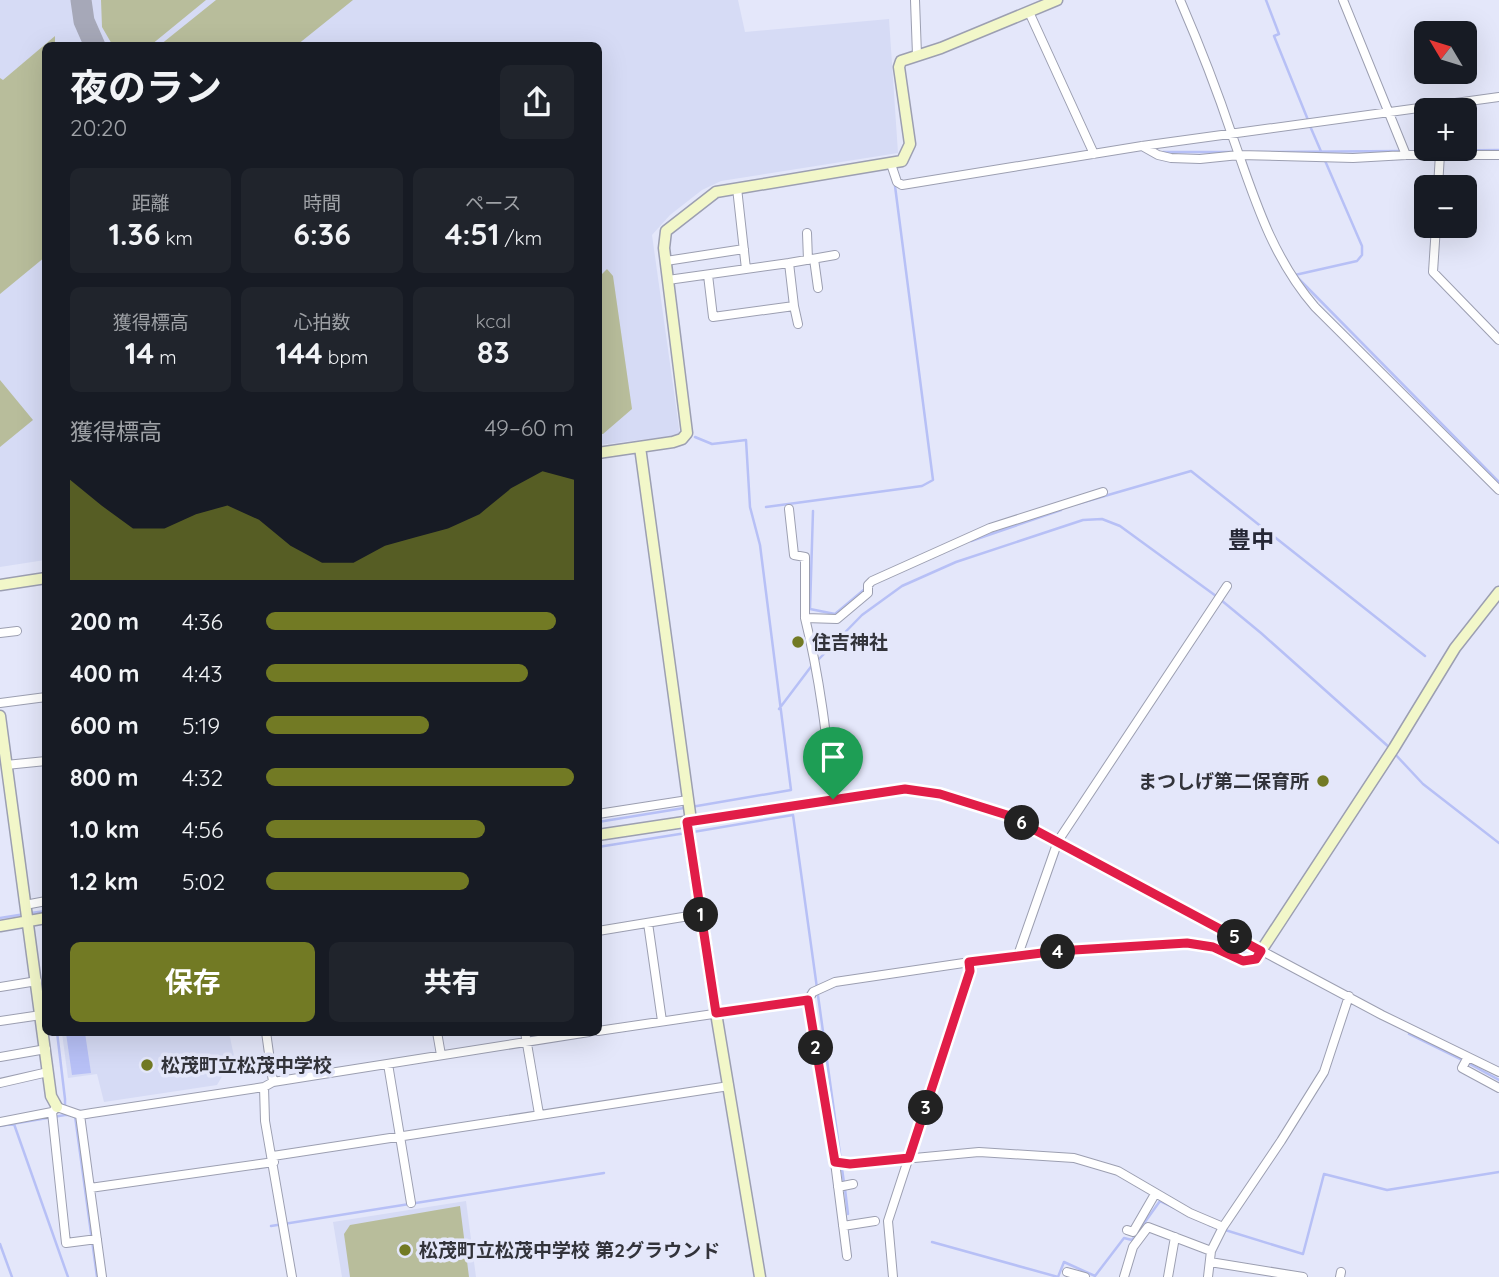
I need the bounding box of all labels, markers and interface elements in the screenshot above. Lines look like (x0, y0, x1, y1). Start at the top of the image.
north arrow (1414, 21, 1477, 84)
map controls (1414, 21, 1477, 238)
text: 夜のラン (70, 63, 222, 111)
button: share (500, 65, 574, 139)
button: + (1414, 98, 1477, 161)
text: 20:20 (70, 113, 127, 142)
button: − (1414, 175, 1477, 238)
text: 距離 (132, 191, 170, 215)
text: 時間 (303, 191, 341, 215)
text: ペース (465, 191, 521, 215)
text: 1.36 (108, 215, 160, 253)
text: 6:36 (293, 215, 351, 253)
text: 4:51 (445, 215, 499, 253)
text: km (160, 226, 193, 250)
text: /km (499, 226, 542, 250)
text: kcal (476, 309, 511, 333)
text: 獲得標高 (113, 310, 189, 334)
text: 心拍数 (293, 310, 351, 334)
text: 83 (477, 333, 510, 371)
text: 14 (125, 334, 154, 372)
text: 144 (276, 334, 323, 372)
text: m (154, 345, 177, 369)
text: bpm (323, 345, 368, 369)
text: 49–60 m (484, 413, 574, 442)
text: 獲得標高 (70, 417, 162, 446)
district label: 豊中 (1228, 525, 1274, 554)
text: 200 m (70, 607, 139, 636)
text: 4:36 (182, 607, 223, 636)
place label: 住吉神社 (812, 630, 888, 654)
marker: 住吉神社 (790, 634, 806, 650)
text: 400 m (70, 659, 139, 688)
text: 4:43 (182, 659, 223, 688)
text: 600 m (70, 711, 139, 740)
text: 5:19 (182, 711, 220, 740)
pin (803, 727, 863, 799)
icon: arrive (814, 738, 852, 776)
text: 800 m (70, 763, 139, 792)
text: 4:32 (182, 763, 223, 792)
place label: まつしげ第二保育所 (1138, 769, 1309, 793)
marker: まつしげ第二保育所 (1315, 773, 1331, 789)
pin: 6 (1004, 806, 1040, 840)
text: 6 (1016, 810, 1027, 834)
text: 1.0 km (70, 815, 140, 844)
text: 4:56 (182, 815, 223, 844)
text: 1.2 km (70, 867, 139, 896)
text: 5:02 (182, 867, 225, 896)
pin: 1 (684, 898, 718, 932)
text: 1 (697, 902, 704, 926)
pin: 5 (1218, 920, 1252, 954)
text: 5 (1229, 924, 1240, 948)
pin: 4 (1040, 934, 1076, 970)
text: 4 (1052, 939, 1063, 963)
button: 保存 (70, 942, 315, 1022)
button: 共有 (329, 942, 574, 1022)
pin: 2 (798, 1030, 834, 1066)
text: 2 (810, 1035, 821, 1059)
place label: 松茂町立松茂中学校 (161, 1053, 332, 1077)
marker: 松茂町立松茂中学校 (139, 1057, 155, 1073)
pin: 3 (908, 1090, 944, 1126)
text: 3 (920, 1095, 931, 1119)
place label: 松茂町立松茂中学校 第2グラウンド (419, 1238, 720, 1262)
marker: 松茂町立松茂中学校 第2グラウンド (397, 1242, 413, 1258)

